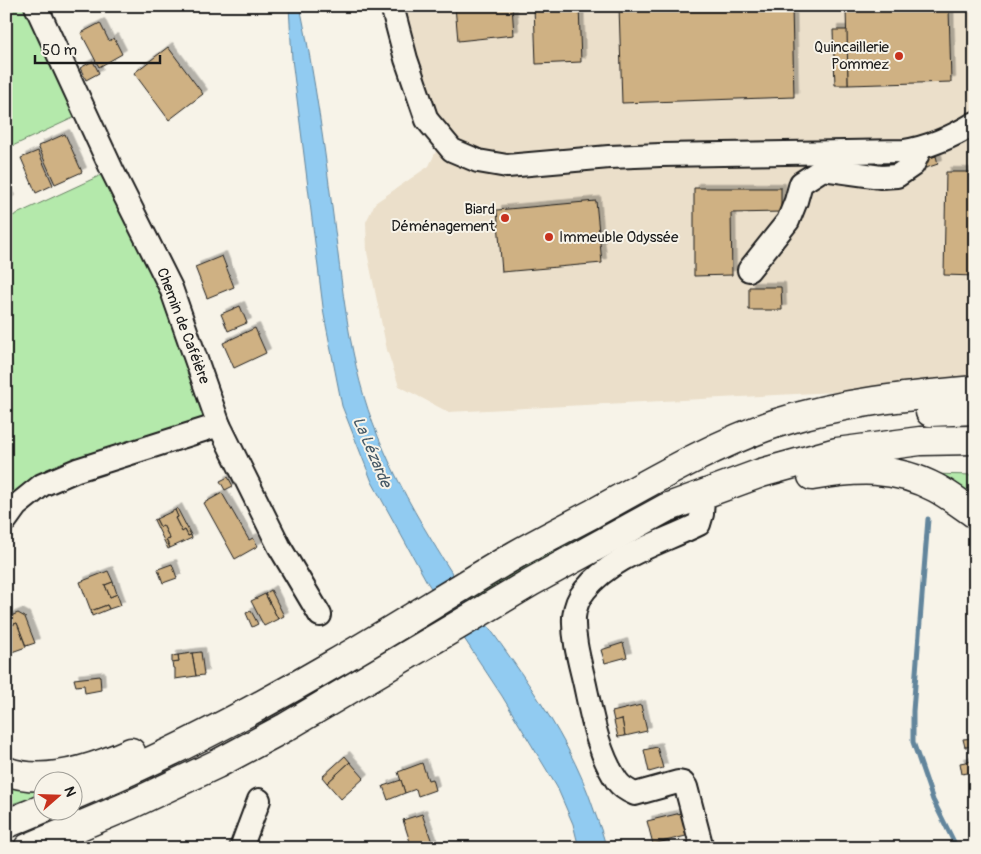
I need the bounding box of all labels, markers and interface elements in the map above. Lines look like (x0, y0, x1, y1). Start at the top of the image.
scale bar (35, 32, 160, 64)
place label: Quincaillerie Pommez (814, 38, 890, 74)
text: 50 m (42, 41, 77, 60)
marker: Quincaillerie Pommez (893, 50, 905, 62)
place label: Biard Déménagement (391, 200, 496, 236)
marker: Biard Déménagement (499, 212, 511, 224)
place label: Immeuble Odyssée (559, 228, 679, 247)
marker: Immeuble Odyssée (543, 231, 555, 243)
street label: Chemin de Caféière (152, 265, 214, 387)
water label: La Lézarde (348, 414, 397, 492)
north arrow (32, 772, 82, 822)
text: N (60, 784, 79, 799)

